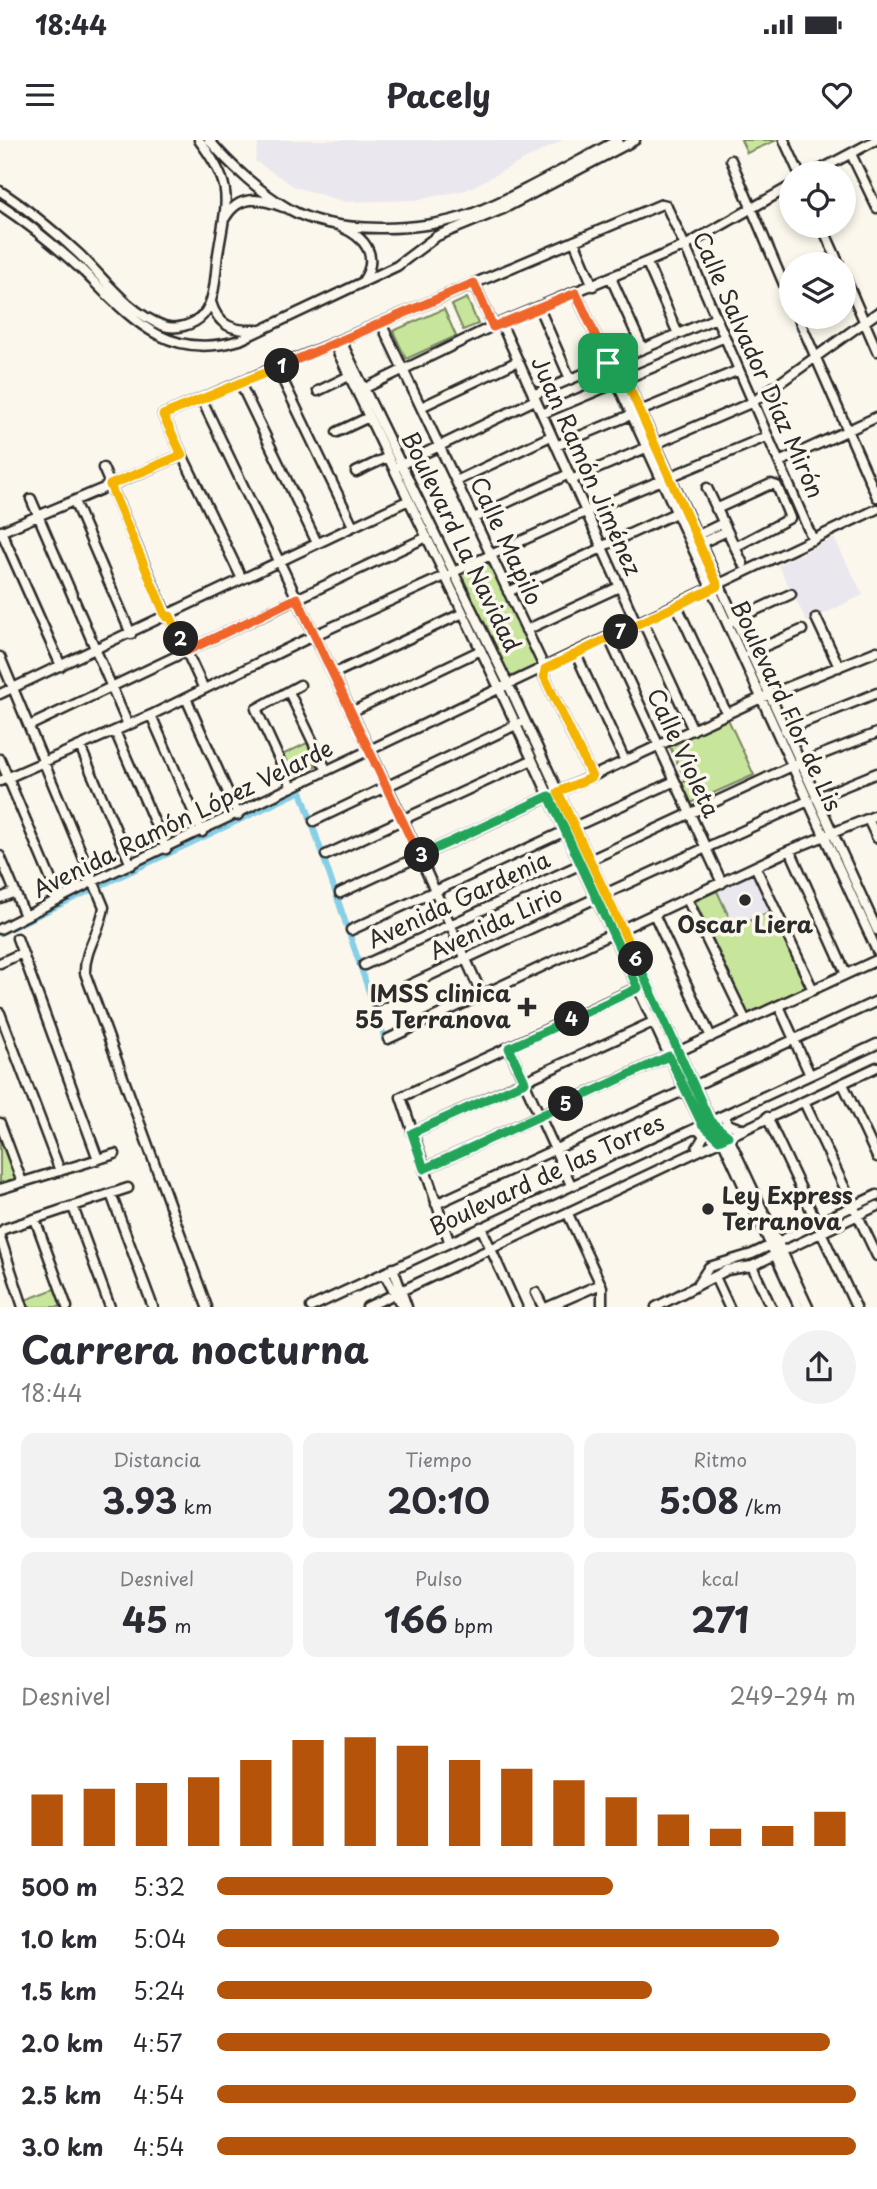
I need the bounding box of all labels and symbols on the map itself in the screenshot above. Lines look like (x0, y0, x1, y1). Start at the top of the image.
street label: Calle Salvador Díaz Mirón (685, 225, 834, 503)
pin (578, 333, 638, 393)
pin: 1 (264, 348, 300, 384)
street label: Juan Ramón Jiménez (523, 350, 652, 581)
street label: Boulevard La Navidad (394, 425, 531, 657)
street label: Calle Mapilo (462, 470, 552, 610)
street label: Boulevard Flor de Lis (723, 594, 852, 817)
pin: 7 (604, 615, 638, 650)
pin: 2 (164, 622, 198, 656)
street label: Calle Violeta (639, 682, 730, 824)
street label: Avenida Ramón López Velarde (26, 730, 338, 906)
pin: 3 (404, 838, 440, 872)
street label: Avenida Gardenia (361, 841, 555, 956)
street label: Avenida Lirio (423, 875, 568, 968)
marker: Oscar Liera (737, 892, 753, 908)
place label: Oscar Liera (677, 906, 814, 941)
pin: 6 (618, 942, 654, 976)
place label: IMSS clinica 55 Terranova (355, 975, 511, 1036)
marker: IMSS clinica 55 Terranova (517, 997, 537, 1017)
pin: 4 (554, 1002, 590, 1036)
pin: 5 (548, 1086, 584, 1122)
street label: Boulevard de las Torres (423, 1104, 670, 1243)
place label: Ley Express Terranova (722, 1177, 853, 1238)
marker: Ley Express Terranova (700, 1201, 716, 1217)

